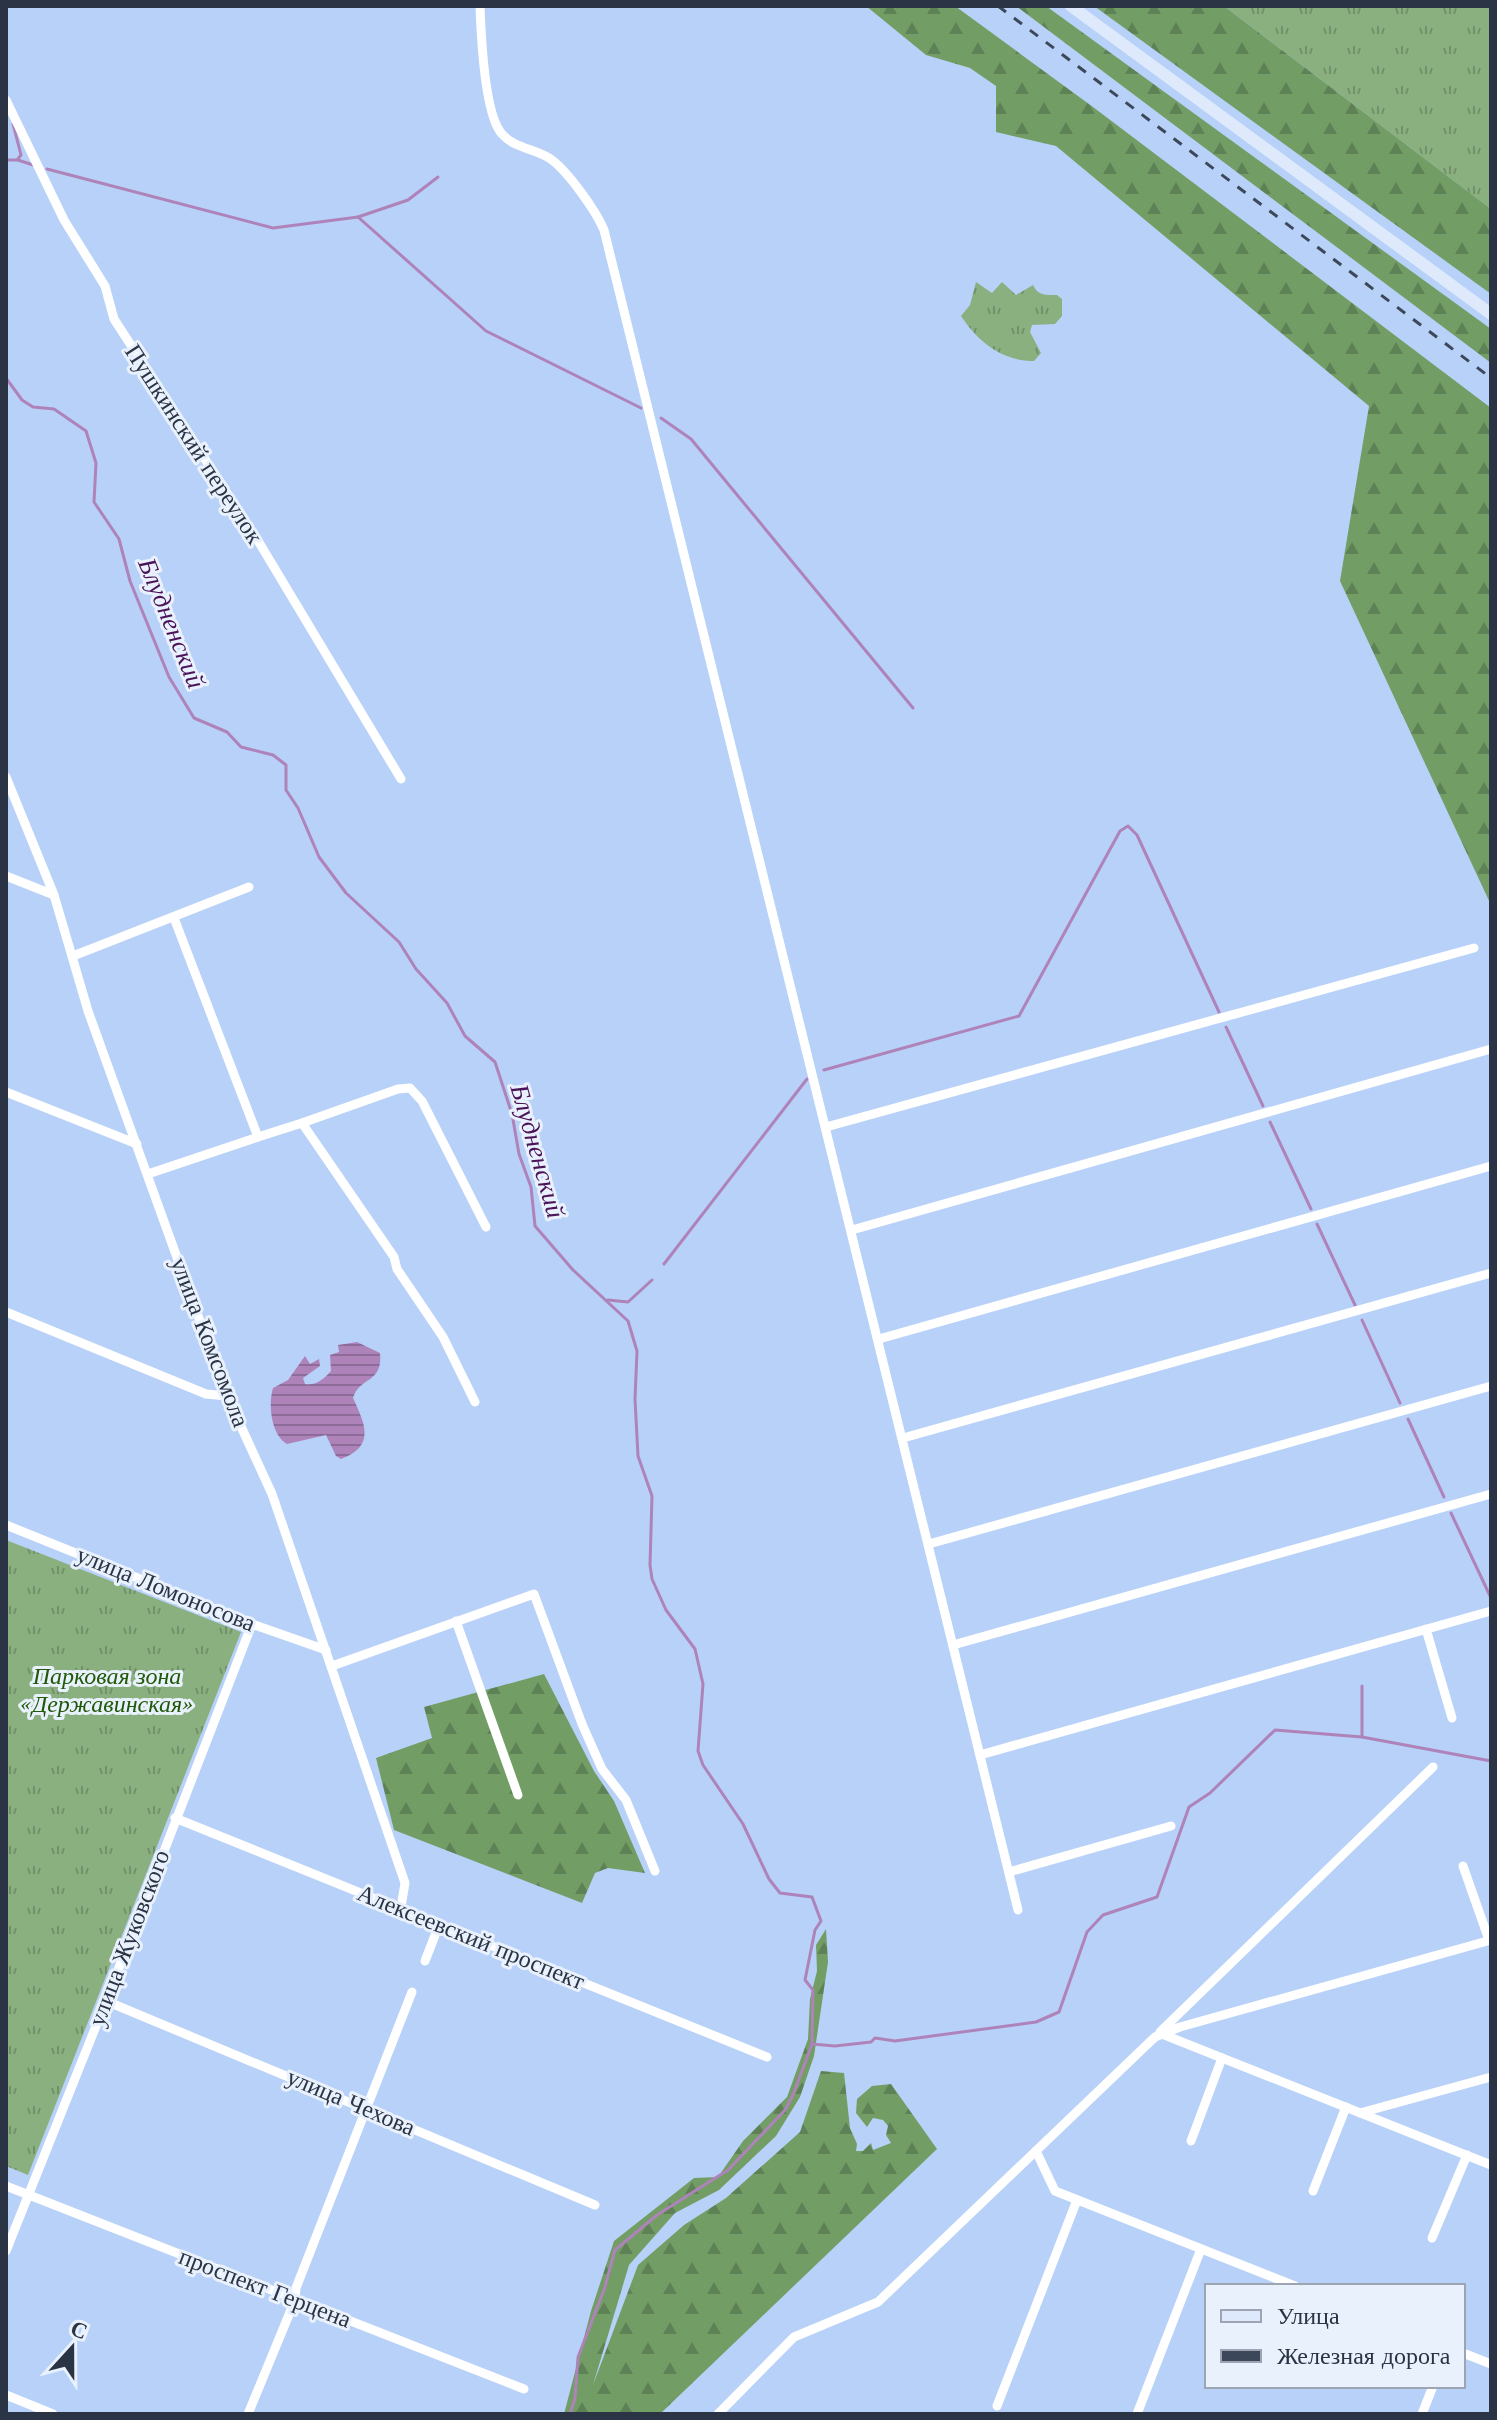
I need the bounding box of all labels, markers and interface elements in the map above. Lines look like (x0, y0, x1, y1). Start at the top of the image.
street label: Пушкинский переулок (119, 338, 270, 549)
water label: Блудненский (131, 552, 213, 693)
water label: Блудненский (503, 1079, 572, 1222)
street label: улица Комсомола (165, 1253, 256, 1431)
street label: улица Ломоносова (73, 1539, 260, 1638)
park label: Парковая зона «Державинская» (20, 1661, 194, 1718)
street label: улица Жуковского (82, 1846, 175, 2030)
street label: Алексеевский проспект (353, 1878, 590, 1996)
street label: улица Чехова (283, 2061, 420, 2142)
street label: проспект Герцена (175, 2241, 356, 2334)
legend (1205, 2284, 1465, 2388)
text: Улица (1277, 2301, 1340, 2330)
north arrow (32, 2308, 112, 2388)
text: С (67, 2314, 91, 2345)
text: Железная дорога (1277, 2341, 1451, 2370)

